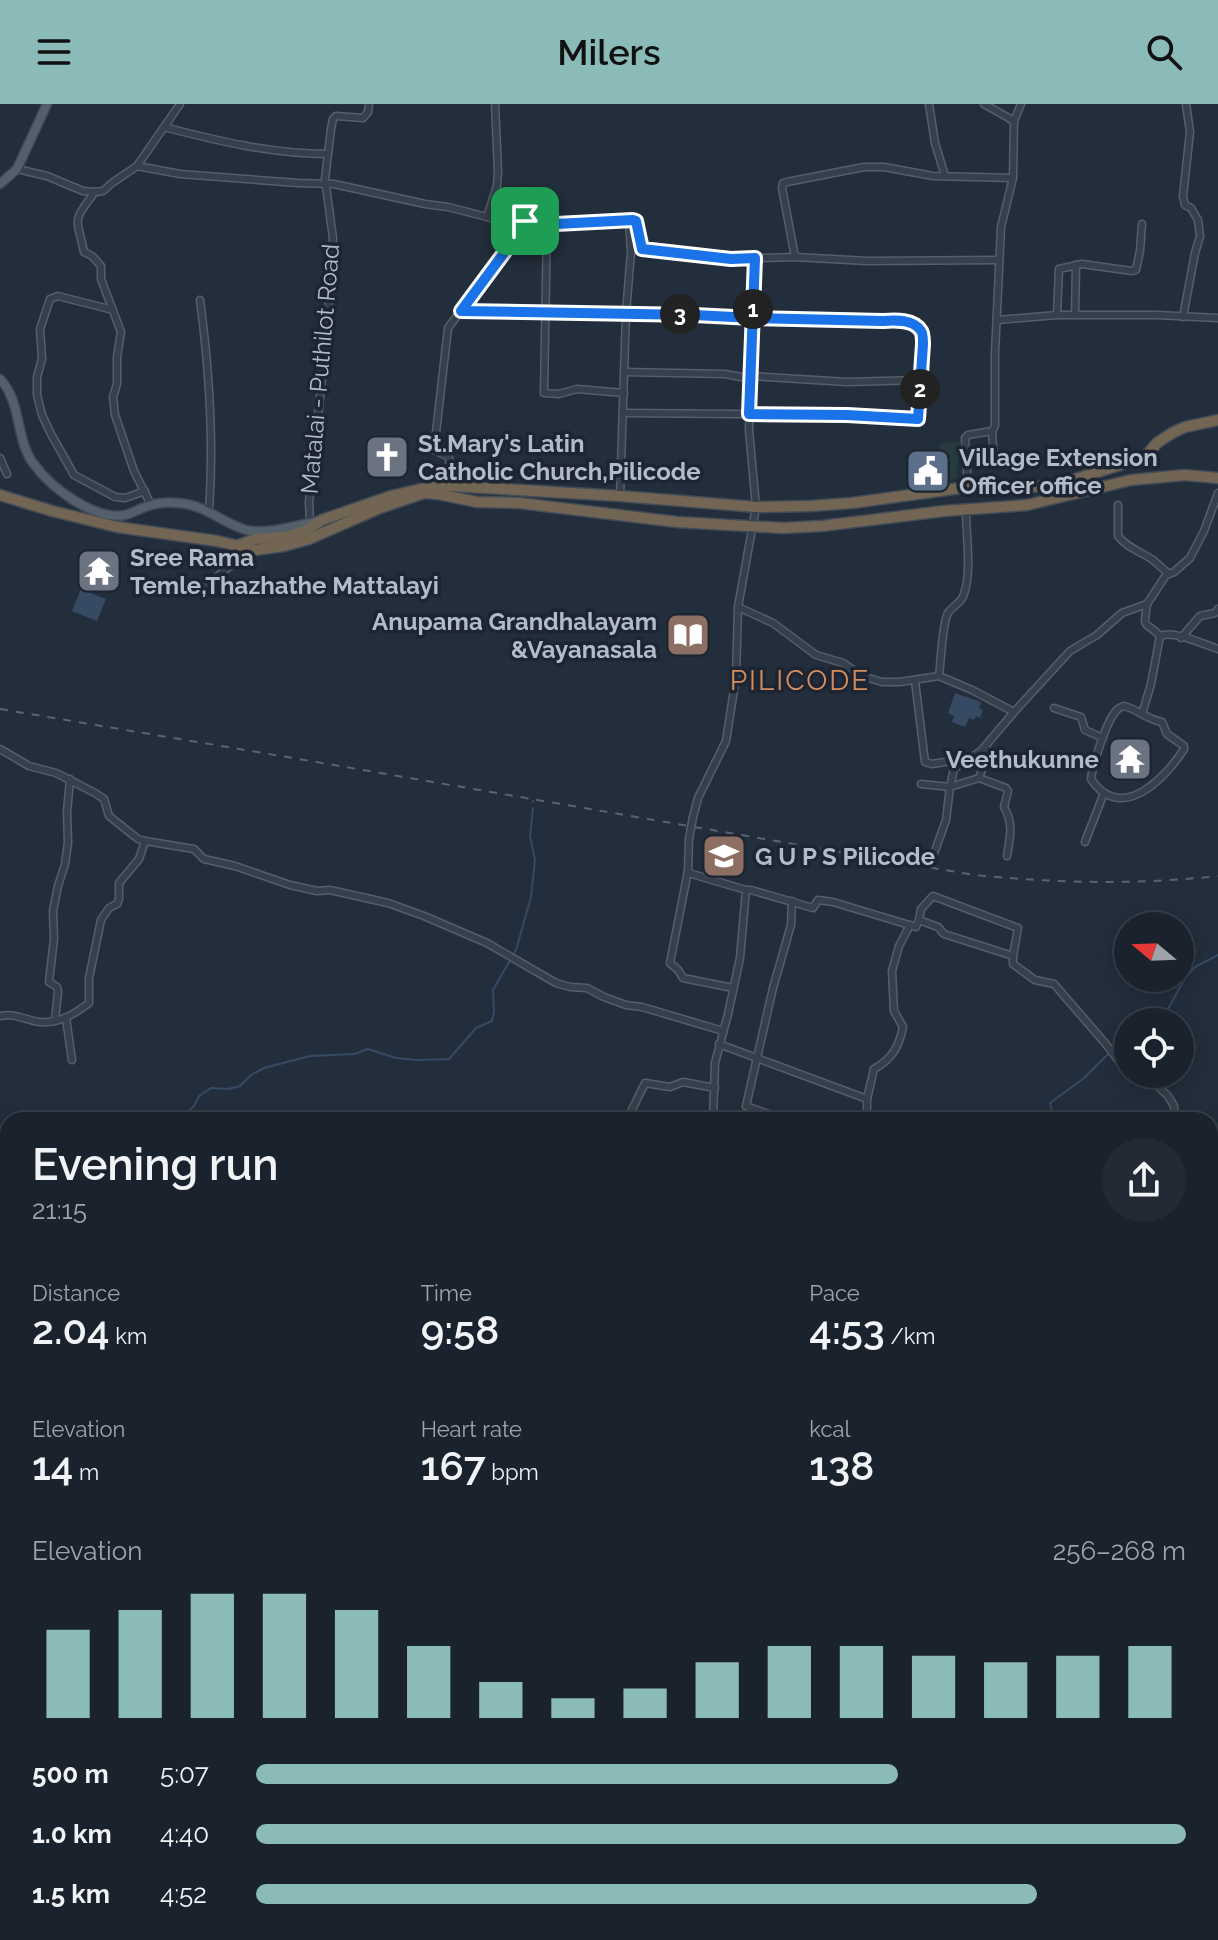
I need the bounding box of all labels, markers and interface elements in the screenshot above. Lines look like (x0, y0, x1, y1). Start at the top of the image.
icon: menu (32, 30, 76, 74)
icon: search (1142, 30, 1186, 74)
text: Milers (557, 31, 661, 73)
pin (491, 187, 559, 255)
icon: arrive (503, 199, 547, 243)
street label: Matalai - Puthilot Road (295, 243, 345, 495)
pin: 1 (733, 289, 773, 329)
pin: 3 (660, 294, 700, 334)
text: 1 (748, 296, 758, 322)
text: 3 (674, 301, 686, 327)
pin: 2 (900, 369, 940, 409)
text: 2 (914, 376, 926, 402)
place label: St.Mary's Latin Catholic Church,Pilicode (418, 429, 701, 486)
church icon: St.Mary's Latin Catholic Church,Pilicode (363, 433, 411, 481)
place label: Village Extension Officer office (959, 443, 1158, 500)
public building icon: Village Extension Officer office (904, 447, 952, 495)
place label: Sree Rama Temle,Thazhathe Mattalayi (130, 543, 439, 600)
temple icon: Sree Rama Temle,Thazhathe Mattalayi (75, 547, 123, 595)
place label: Anupama Grandhalayam &Vayanasala (372, 607, 657, 664)
library icon: Anupama Grandhalayam &Vayanasala (664, 611, 712, 659)
district label: PILICODE (730, 664, 870, 697)
temple icon: Veethukunne (1106, 735, 1154, 783)
place label: Veethukunne (946, 745, 1099, 774)
school or university icon: G U P S Pilicode (700, 832, 748, 880)
place label: G U P S Pilicode (755, 842, 935, 871)
north arrow (1114, 912, 1194, 992)
map controls (1114, 912, 1194, 1088)
button: locate (1114, 1008, 1194, 1088)
button: share (1102, 1138, 1186, 1222)
text: Evening run (32, 1139, 279, 1190)
text: 21:15 (32, 1195, 87, 1225)
text: Distance (32, 1280, 120, 1306)
text: Time (421, 1280, 472, 1306)
text: Pace (809, 1280, 860, 1306)
text: 2.04 (32, 1306, 110, 1353)
text: 9:58 (421, 1306, 499, 1353)
text: 4:53 (809, 1306, 885, 1353)
text: km (110, 1323, 147, 1349)
text: /km (885, 1323, 936, 1349)
text: Elevation (32, 1416, 125, 1442)
text: Heart rate (421, 1416, 522, 1442)
text: kcal (809, 1416, 850, 1442)
text: 14 (32, 1442, 73, 1489)
text: 167 (421, 1442, 486, 1489)
text: 138 (809, 1442, 874, 1489)
text: m (73, 1459, 99, 1485)
text: bpm (486, 1459, 539, 1485)
text: Elevation (32, 1536, 142, 1566)
text: 256–268 m (1053, 1536, 1186, 1566)
text: 500 m (32, 1759, 109, 1789)
text: 5:07 (160, 1759, 209, 1789)
text: 1.0 km (32, 1819, 112, 1849)
text: 4:40 (160, 1819, 209, 1849)
text: 1.5 km (32, 1879, 110, 1909)
text: 4:52 (160, 1879, 207, 1909)

